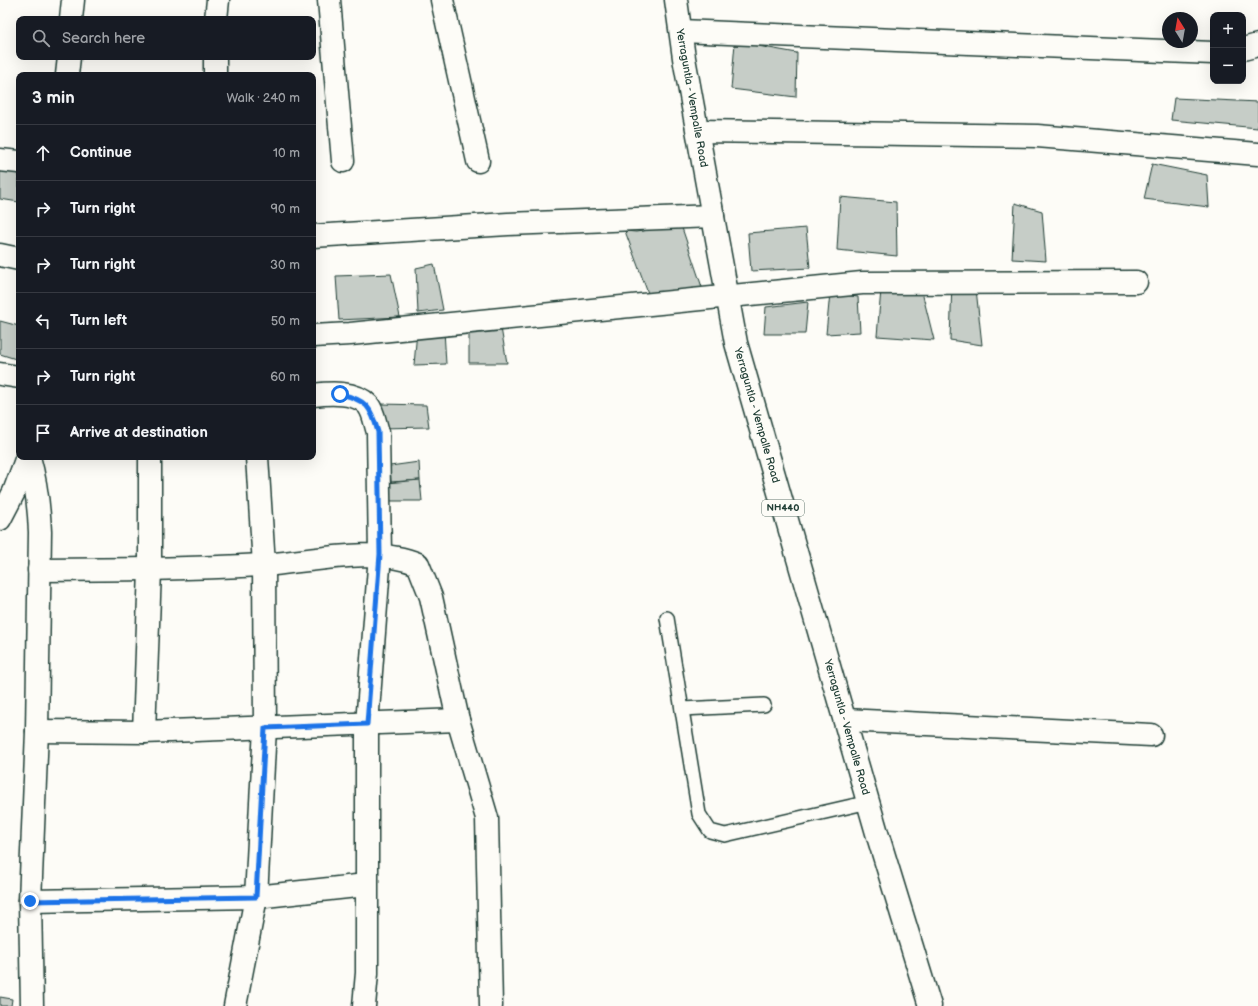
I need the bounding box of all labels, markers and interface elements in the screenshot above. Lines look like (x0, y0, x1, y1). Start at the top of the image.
north arrow (1162, 12, 1198, 48)
map controls (1210, 12, 1246, 84)
button: + (1210, 12, 1246, 48)
search box (16, 16, 316, 60)
icon: search (30, 27, 52, 49)
street label: Yerraguntla - Vempalle Road (673, 27, 711, 168)
text: Search here (62, 29, 145, 48)
button: − (1210, 48, 1246, 84)
text: 3 min (32, 88, 75, 108)
text: Walk · 240 m (226, 90, 300, 106)
icon: ahead (32, 142, 54, 164)
text: Continue (70, 143, 132, 162)
text: 10 m (273, 145, 300, 161)
icon: right (32, 198, 54, 220)
text: Turn right (70, 199, 135, 218)
text: 90 m (271, 201, 300, 217)
icon: right (32, 254, 54, 276)
text: Turn right (70, 255, 135, 274)
text: 30 m (270, 257, 300, 273)
icon: left (32, 310, 54, 332)
text: Turn left (70, 311, 127, 330)
text: 50 m (271, 313, 300, 329)
street label: Yerraguntla - Vempalle Road (731, 345, 783, 484)
icon: right (32, 366, 54, 388)
text: Turn right (70, 367, 135, 386)
text: 60 m (270, 369, 300, 385)
route start (331, 385, 349, 403)
icon: arrive (32, 422, 54, 444)
text: Arrive at destination (70, 423, 208, 442)
road number: NH440 (762, 500, 804, 516)
street label: Yerraguntla - Vempalle Road (821, 657, 873, 796)
route end (21, 892, 39, 910)

